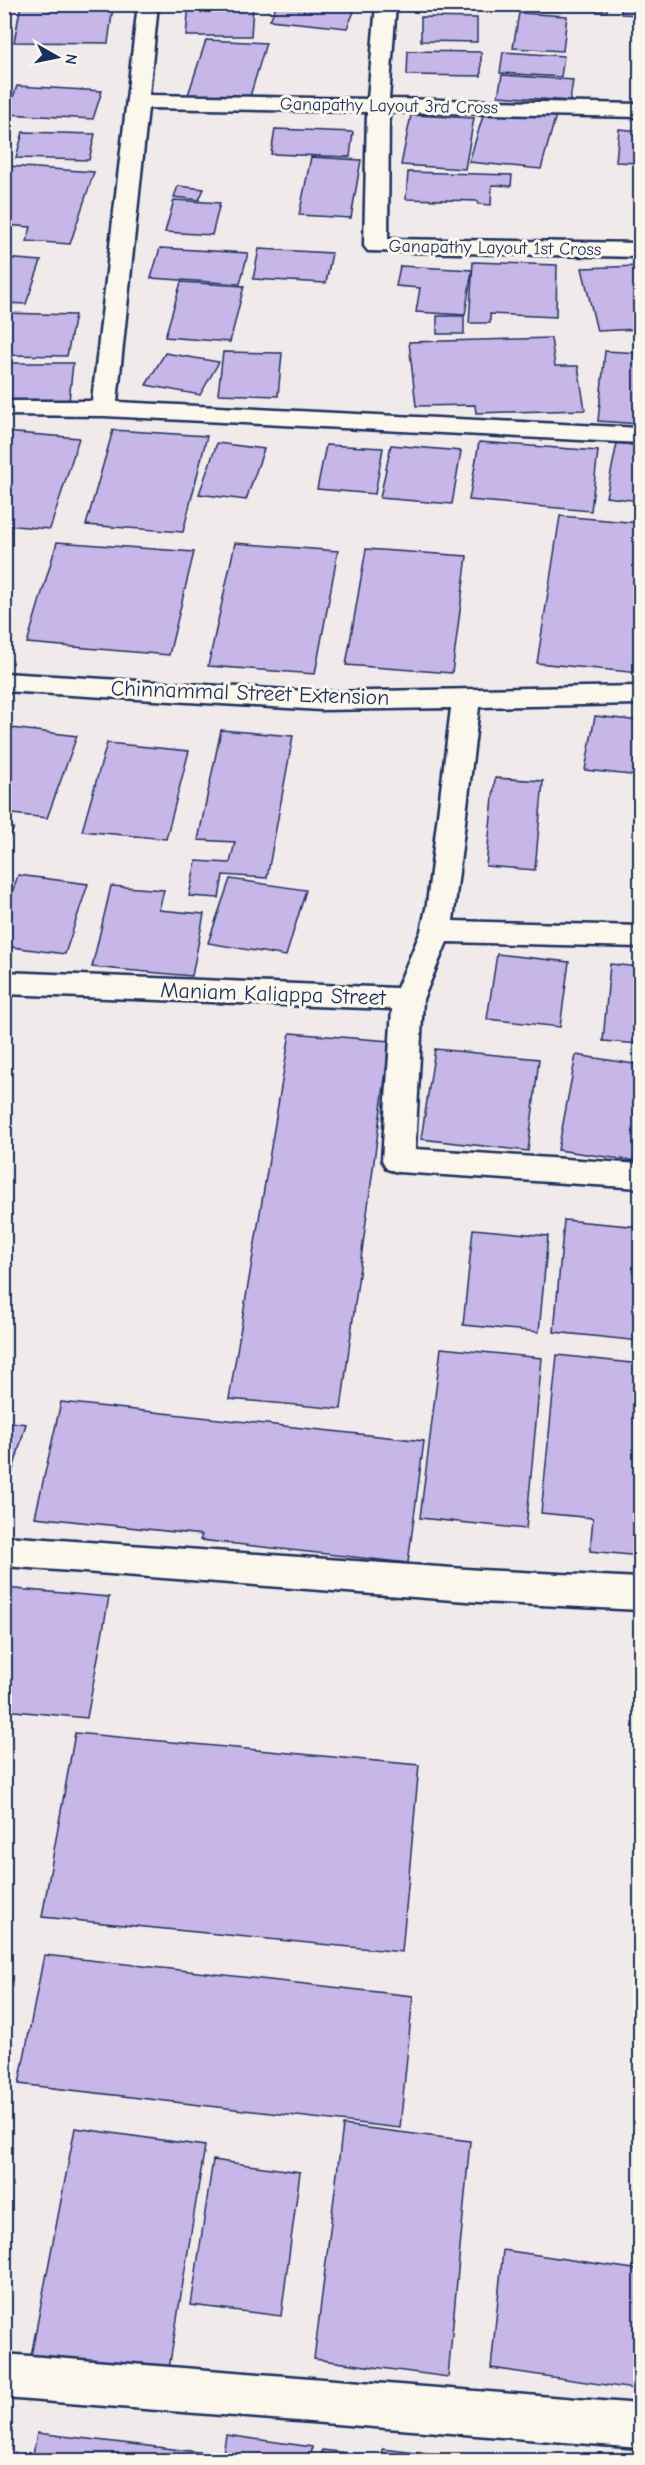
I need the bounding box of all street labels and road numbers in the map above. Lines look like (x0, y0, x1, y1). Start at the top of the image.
street label: Ganapathy Layout 3rd Cross (280, 94, 498, 118)
street label: Ganapathy Layout 1st Cross (388, 236, 602, 260)
street label: Chinnammal Street Extension (110, 675, 390, 711)
street label: Maniam Kaliappa Street (160, 977, 387, 1011)

